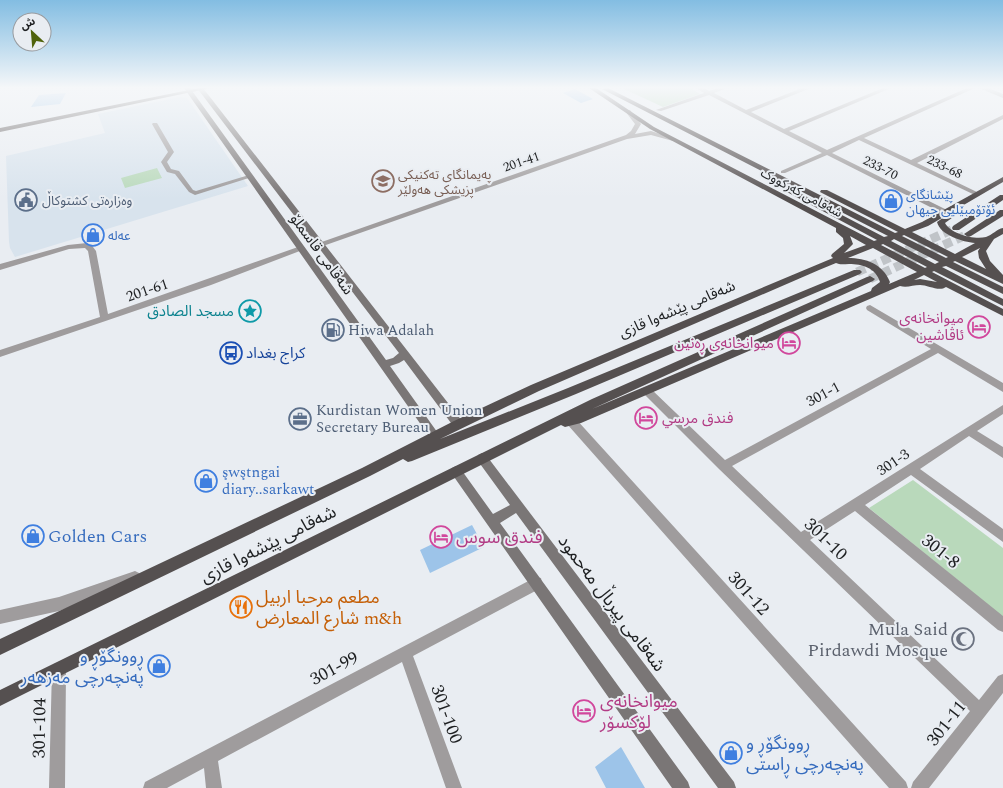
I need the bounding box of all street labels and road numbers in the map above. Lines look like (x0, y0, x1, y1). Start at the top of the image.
street label: 201-41 (500, 146, 542, 177)
street label: 233-70 (859, 150, 902, 186)
street label: 233-68 (923, 150, 966, 184)
street label: شەقامی کەرکووک (757, 163, 846, 223)
street label: شەقامی قاسملۆ (284, 209, 359, 300)
street label: 201-61 (123, 273, 171, 308)
street label: شەقامی پێشەوا قازی (615, 274, 739, 344)
street label: 301-1 (802, 376, 844, 413)
street label: 301-3 (872, 443, 915, 482)
street label: شەقامی پێشەوا قازی (195, 498, 341, 590)
street label: 301-10 (798, 512, 854, 567)
street label: 301-8 (916, 527, 966, 575)
street label: شەقامی پیرباڵ مەحمود (551, 529, 672, 677)
street label: 301-12 (721, 565, 776, 622)
street label: 301-99 (305, 644, 363, 693)
street label: 301-100 (423, 681, 470, 747)
street label: 301-11 (920, 695, 973, 752)
street label: 301-104 (25, 697, 54, 759)

